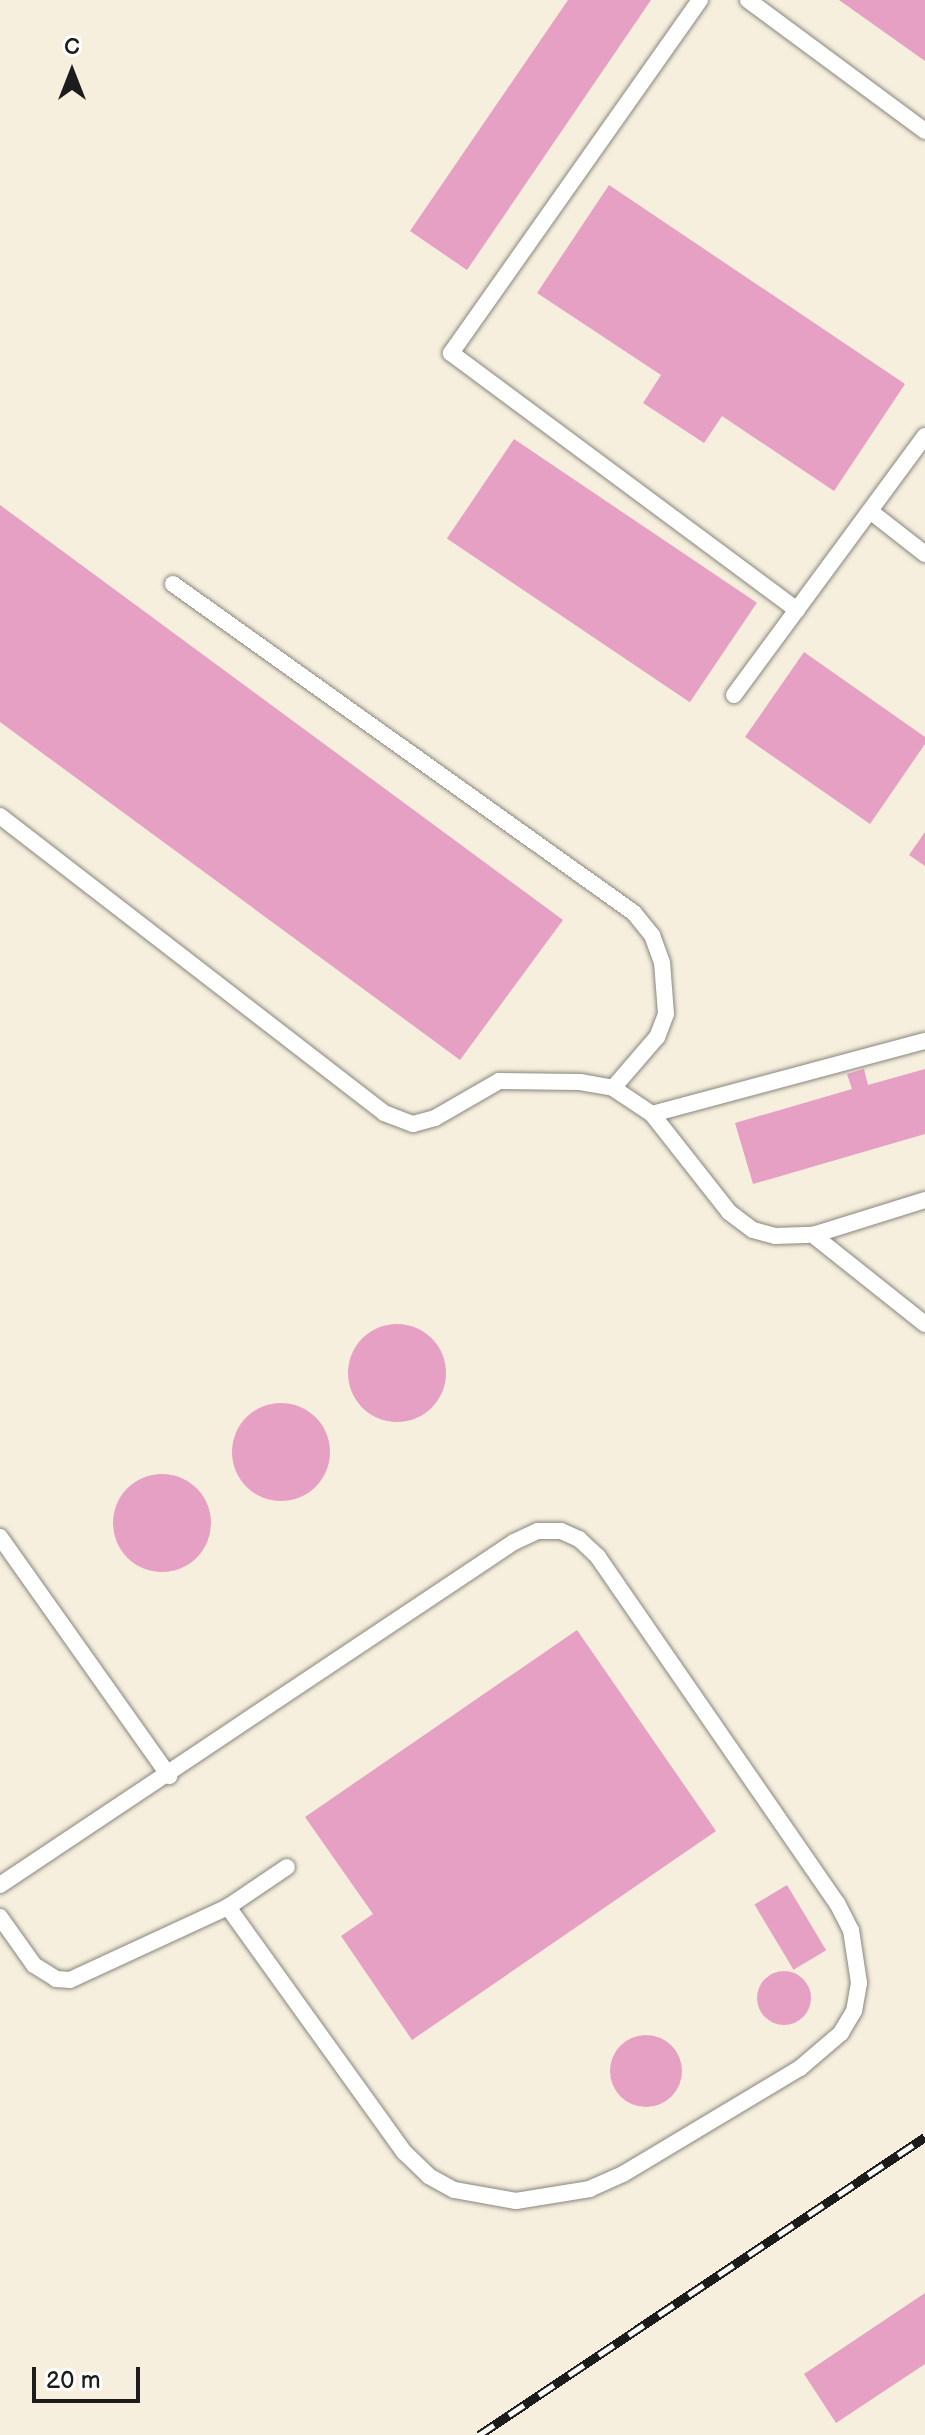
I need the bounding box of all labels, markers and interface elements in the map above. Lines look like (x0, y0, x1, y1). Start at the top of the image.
north arrow (32, 32, 112, 112)
text: С (64, 34, 80, 61)
scale bar (36, 2351, 144, 2401)
text: 20 m (46, 2366, 101, 2395)

